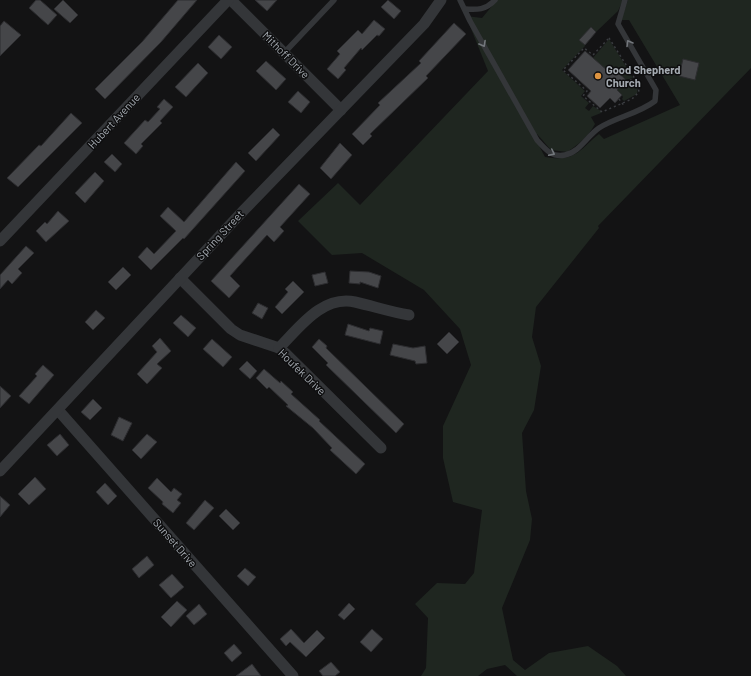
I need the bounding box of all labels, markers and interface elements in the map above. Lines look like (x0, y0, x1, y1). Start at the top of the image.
street label: Mithoff Drive (260, 28, 313, 81)
one-way arrow (478, 40, 486, 47)
one-way arrow (626, 40, 633, 47)
place label: Good Shepherd Church (606, 63, 680, 89)
marker: Good Shepherd Church (593, 71, 603, 81)
street label: Hubert Avenue (85, 90, 142, 151)
one-way arrow (547, 148, 555, 156)
street label: Spring Street (193, 207, 246, 262)
street label: Houfek Drive (276, 346, 329, 397)
street label: Sunset Drive (151, 516, 200, 570)

